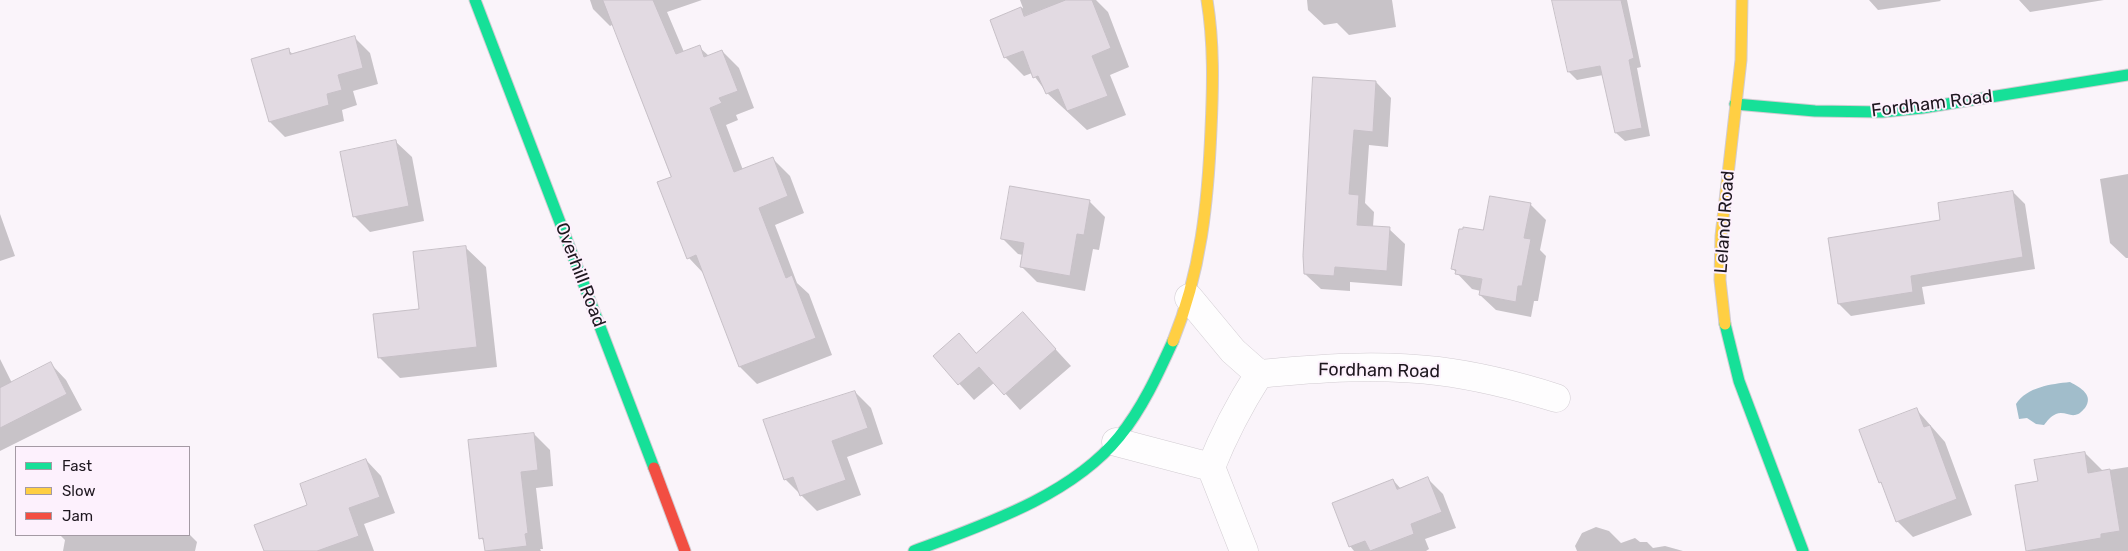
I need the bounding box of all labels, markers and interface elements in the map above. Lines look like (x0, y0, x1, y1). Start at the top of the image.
street label: Fordham Road (1870, 86, 1994, 122)
street label: Leland Road (1711, 170, 1739, 274)
street label: Overhill Road (550, 220, 610, 330)
street label: Fordham Road (1318, 359, 1440, 383)
legend (15, 446, 190, 536)
text: Fast (62, 457, 92, 475)
text: Slow (62, 482, 95, 500)
text: Jam (62, 507, 93, 525)

